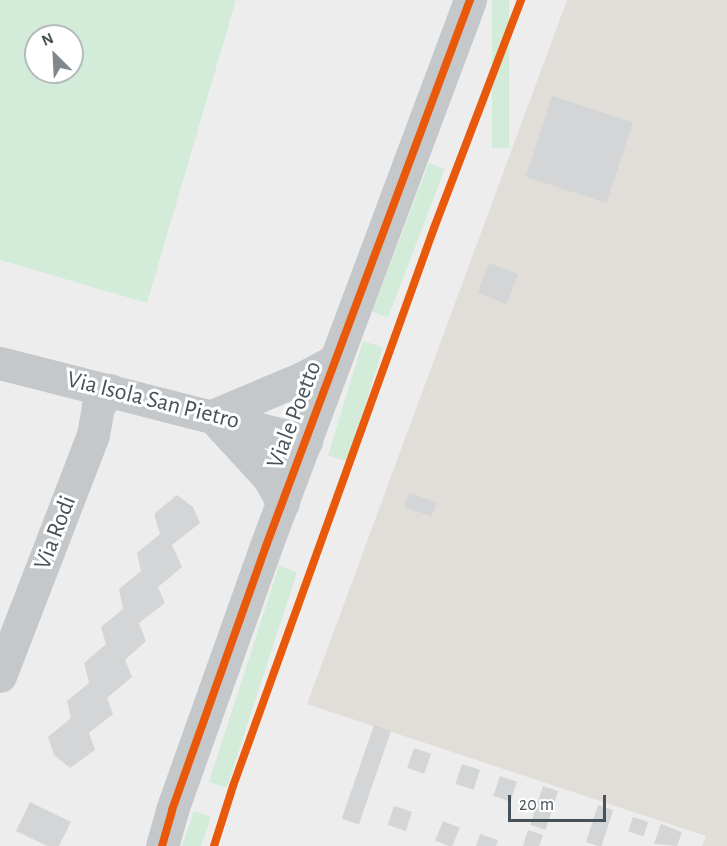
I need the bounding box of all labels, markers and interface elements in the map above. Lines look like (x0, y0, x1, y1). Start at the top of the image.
north arrow (24, 24, 84, 84)
text: N (39, 30, 56, 49)
street label: Viale Poetto (261, 357, 329, 473)
street label: Via Isola San Pietro (64, 366, 242, 436)
street label: Via Rodi (29, 492, 83, 574)
scale bar (511, 783, 608, 821)
text: 20 m (519, 796, 554, 814)

